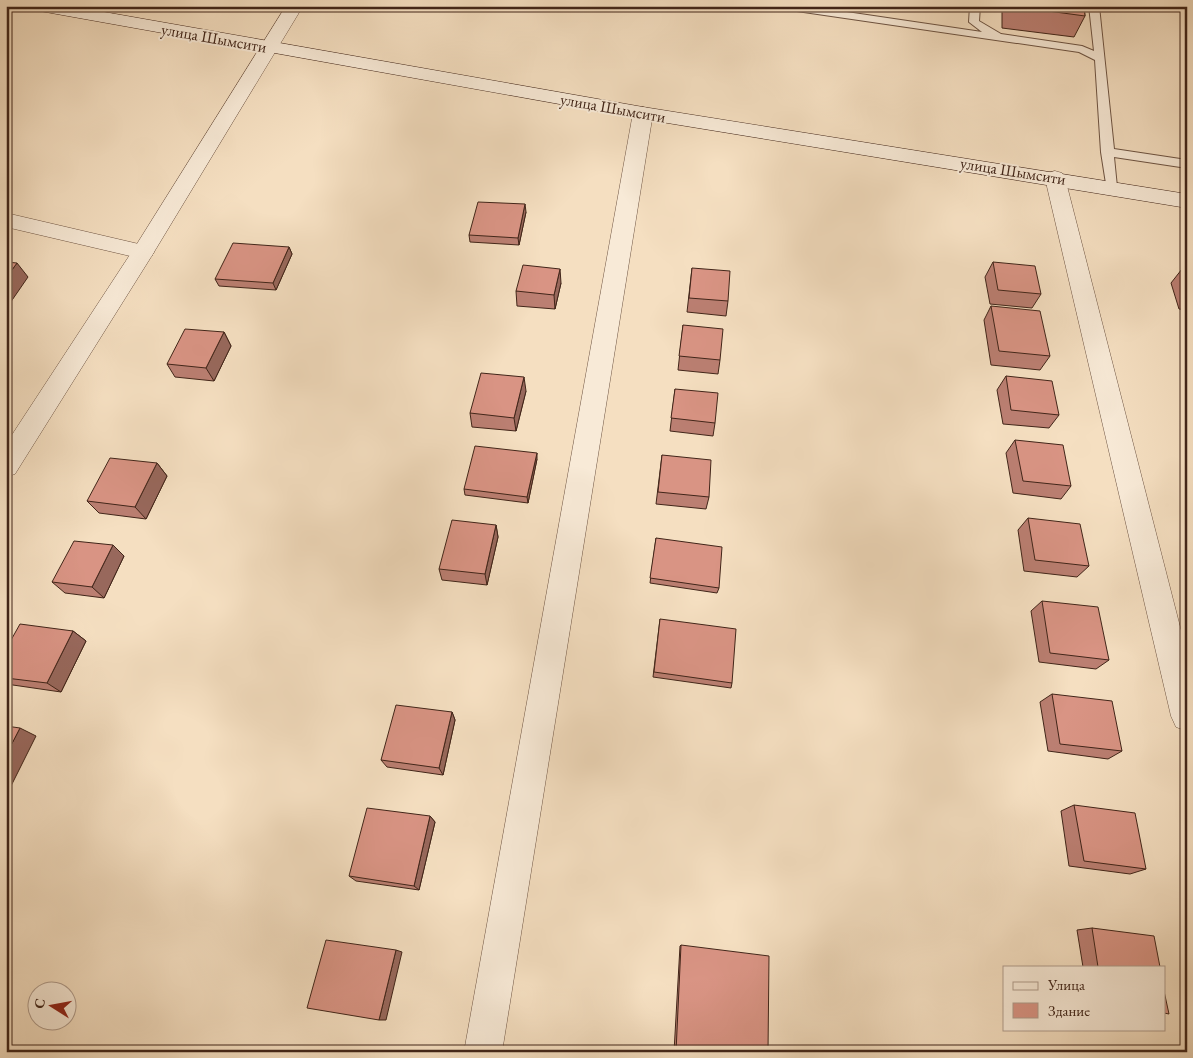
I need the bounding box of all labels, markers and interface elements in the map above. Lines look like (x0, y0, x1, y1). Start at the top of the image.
street label: улица Шымсити (160, 18, 269, 58)
street label: улица Шымсити (559, 88, 668, 128)
street label: улица Шымсити (959, 152, 1068, 190)
legend (1003, 966, 1166, 1030)
text: Улица (1047, 975, 1085, 994)
north arrow (28, 980, 78, 1030)
text: С (29, 997, 49, 1010)
text: Здание (1048, 1001, 1090, 1020)

